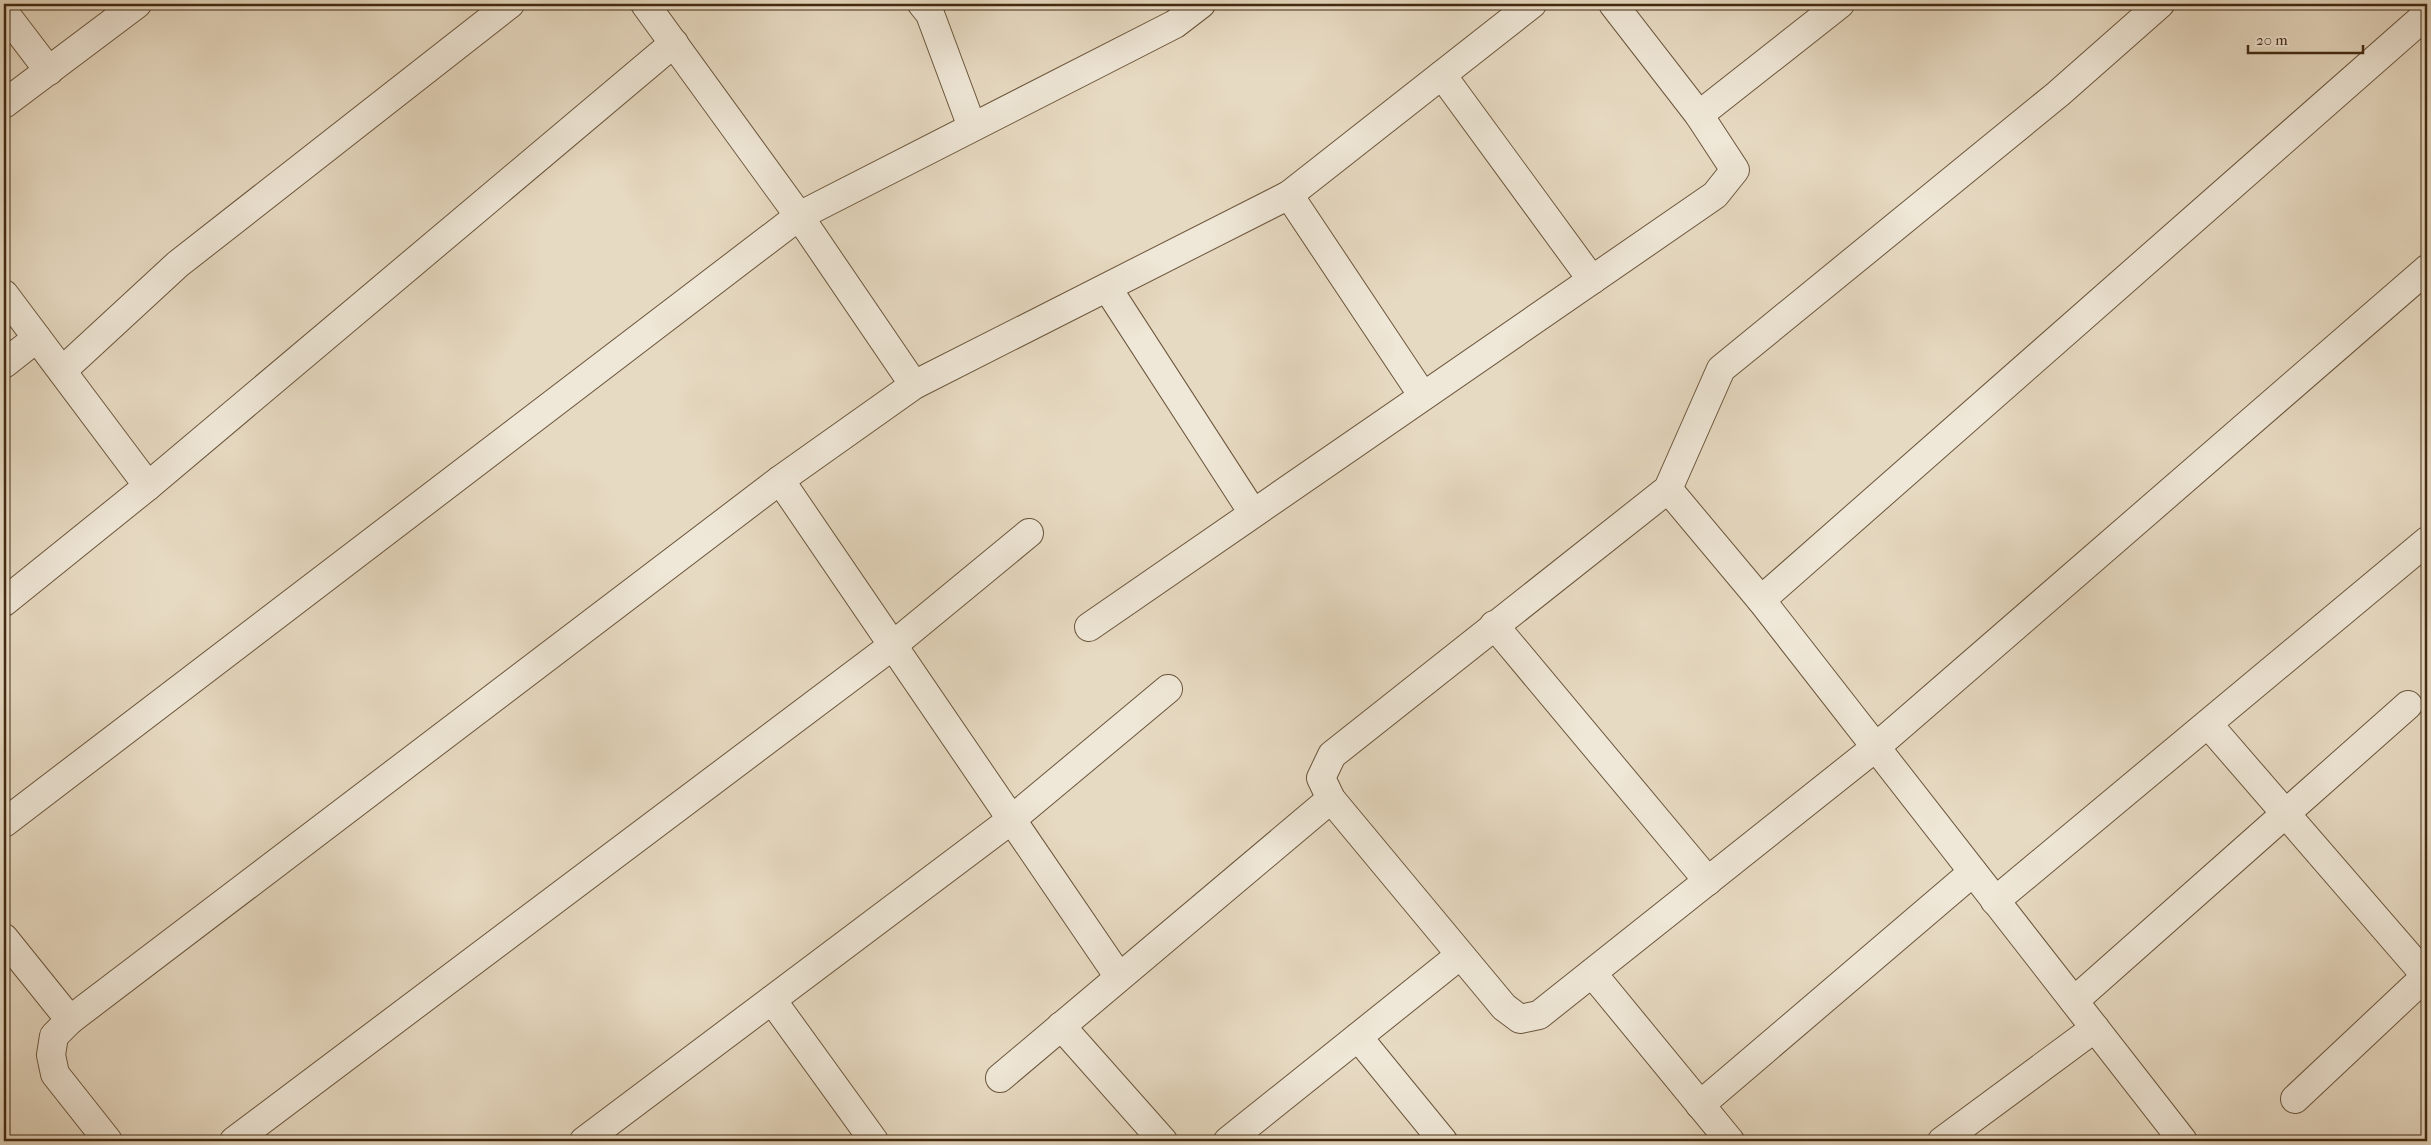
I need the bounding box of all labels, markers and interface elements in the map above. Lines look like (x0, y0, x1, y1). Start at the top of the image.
scale bar (2248, 22, 2364, 54)
text: 20 m (2256, 31, 2288, 49)

